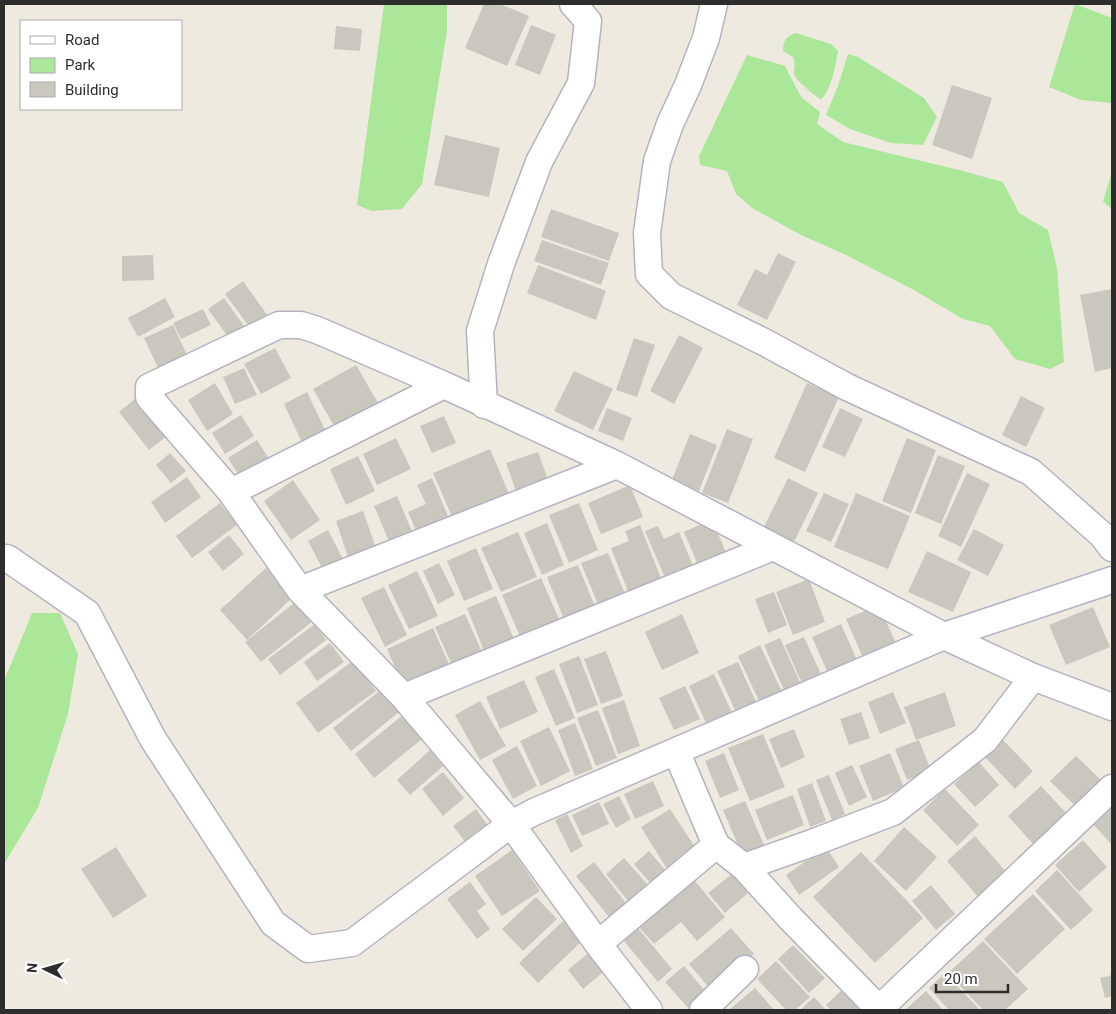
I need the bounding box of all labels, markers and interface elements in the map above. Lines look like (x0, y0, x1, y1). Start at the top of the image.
legend (20, 20, 182, 110)
text: Road (65, 31, 99, 49)
text: Park (65, 56, 96, 74)
text: Building (65, 81, 119, 99)
north arrow (20, 944, 70, 994)
text: N (24, 962, 40, 973)
scale bar (936, 962, 1008, 994)
text: 20 m (944, 970, 978, 988)

